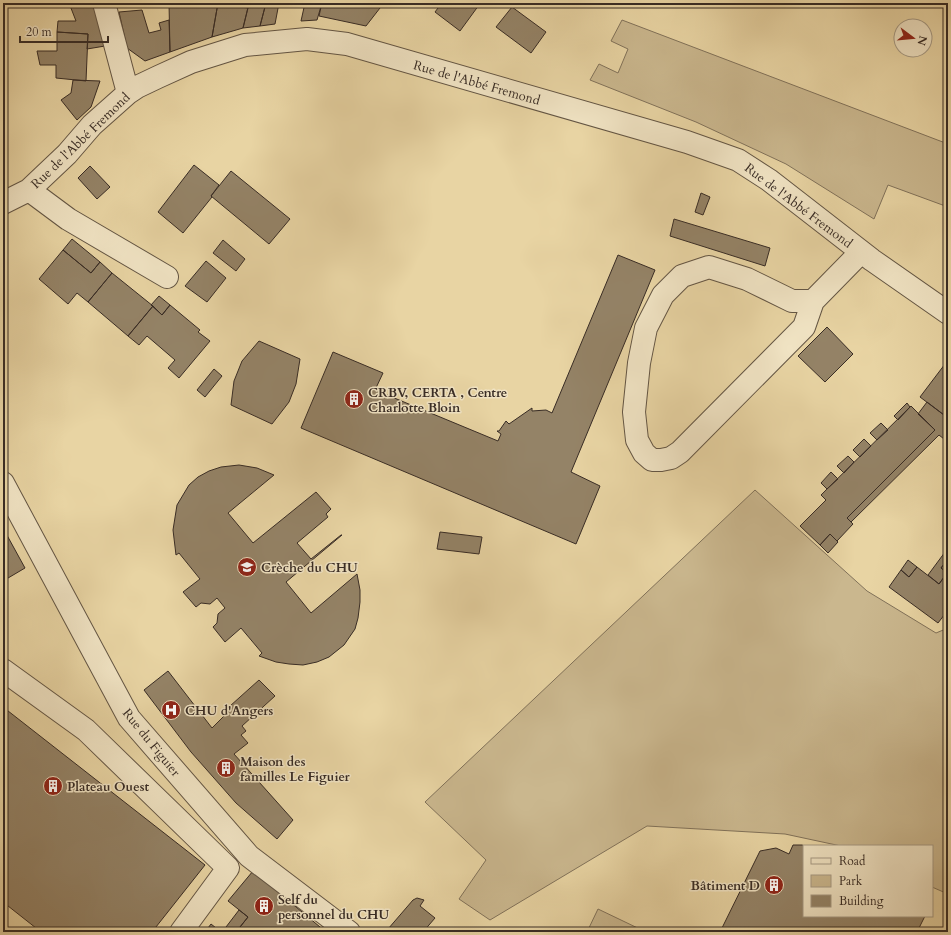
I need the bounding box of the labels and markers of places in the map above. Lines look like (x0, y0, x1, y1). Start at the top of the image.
place label: CRBV, CERTA , Centre Charlotte Bloin (368, 384, 507, 417)
building icon: CRBV, CERTA , Centre Charlotte Bloin (343, 388, 365, 410)
school or university icon: Crèche du CHU (236, 556, 258, 578)
place label: Crèche du CHU (261, 559, 358, 577)
hospital icon: CHU d'Angers (160, 699, 182, 721)
place label: CHU d'Angers (185, 702, 273, 720)
place label: Maison des familles Le Figuier (240, 753, 350, 786)
building icon: Maison des familles Le Figuier (215, 757, 237, 779)
building icon: Plateau Ouest (42, 775, 64, 797)
place label: Plateau Ouest (67, 778, 149, 796)
building icon: Bâtiment D (763, 874, 785, 896)
place label: Bâtiment D (691, 877, 760, 895)
place label: Self du personnel du CHU (278, 891, 389, 924)
building icon: Self du personnel du CHU (253, 895, 275, 917)

